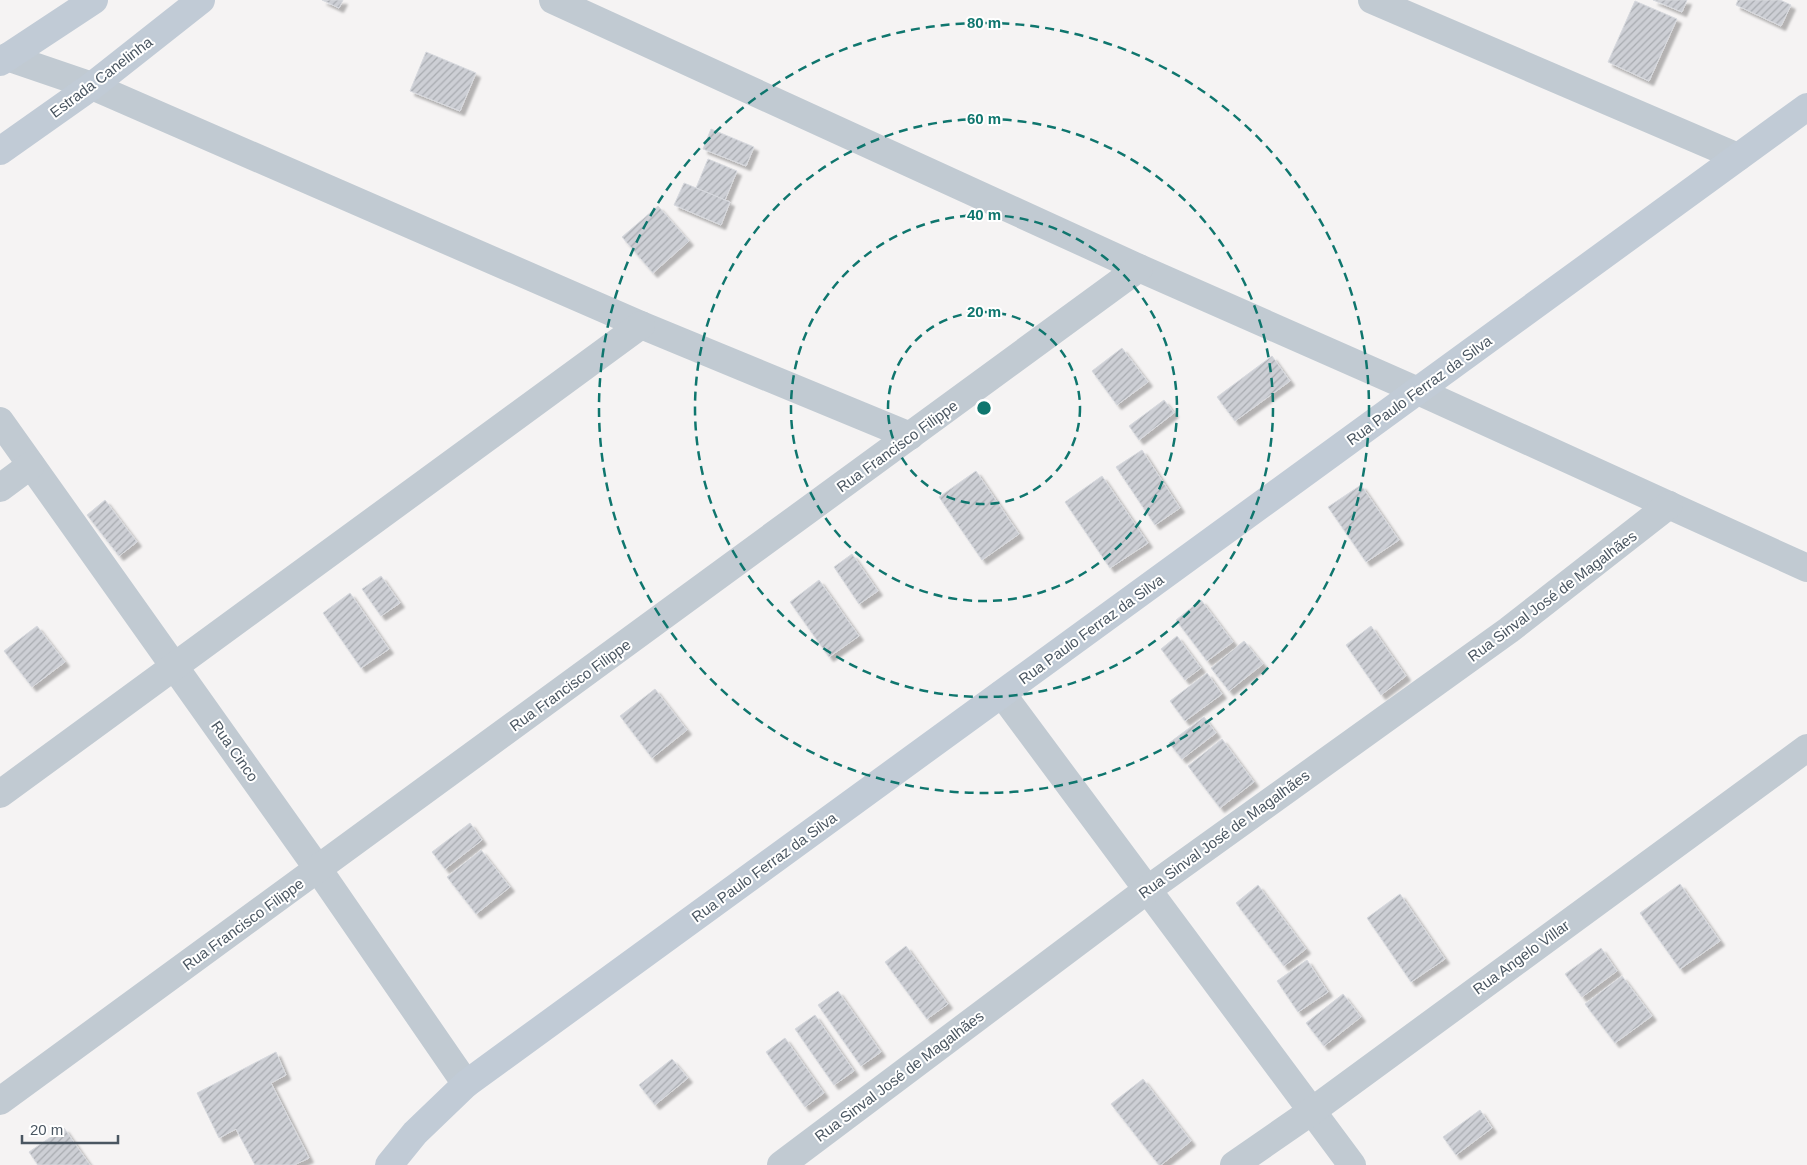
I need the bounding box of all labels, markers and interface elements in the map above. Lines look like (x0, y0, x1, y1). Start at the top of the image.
text: 80 m (967, 14, 1001, 31)
street label: Estrada Canelinha (47, 33, 156, 121)
text: 60 m (967, 110, 1001, 127)
text: 40 m (967, 206, 1001, 223)
text: 20 m (967, 303, 1001, 320)
street label: Rua Paulo Ferraz da Silva (1343, 331, 1495, 448)
street label: Rua Francisco Filippe (833, 396, 961, 496)
centre of rings (975, 399, 993, 417)
street label: Rua Sinval José de Magalhães (1464, 527, 1640, 665)
street label: Rua Paulo Ferraz da Silva (1015, 570, 1167, 687)
street label: Rua Francisco Filippe (506, 635, 634, 735)
street label: Rua Cinco (208, 717, 262, 785)
street label: Rua Sinval José de Magalhães (1135, 766, 1313, 902)
street label: Rua Paulo Ferraz da Silva (688, 808, 840, 925)
street label: Rua Francisco Filippe (179, 874, 307, 974)
street label: Rua Angelo Villar (1470, 916, 1572, 998)
street label: Rua Sinval José de Magalhães (811, 1007, 987, 1145)
scale bar (22, 1112, 119, 1144)
text: 20 m (30, 1121, 63, 1138)

